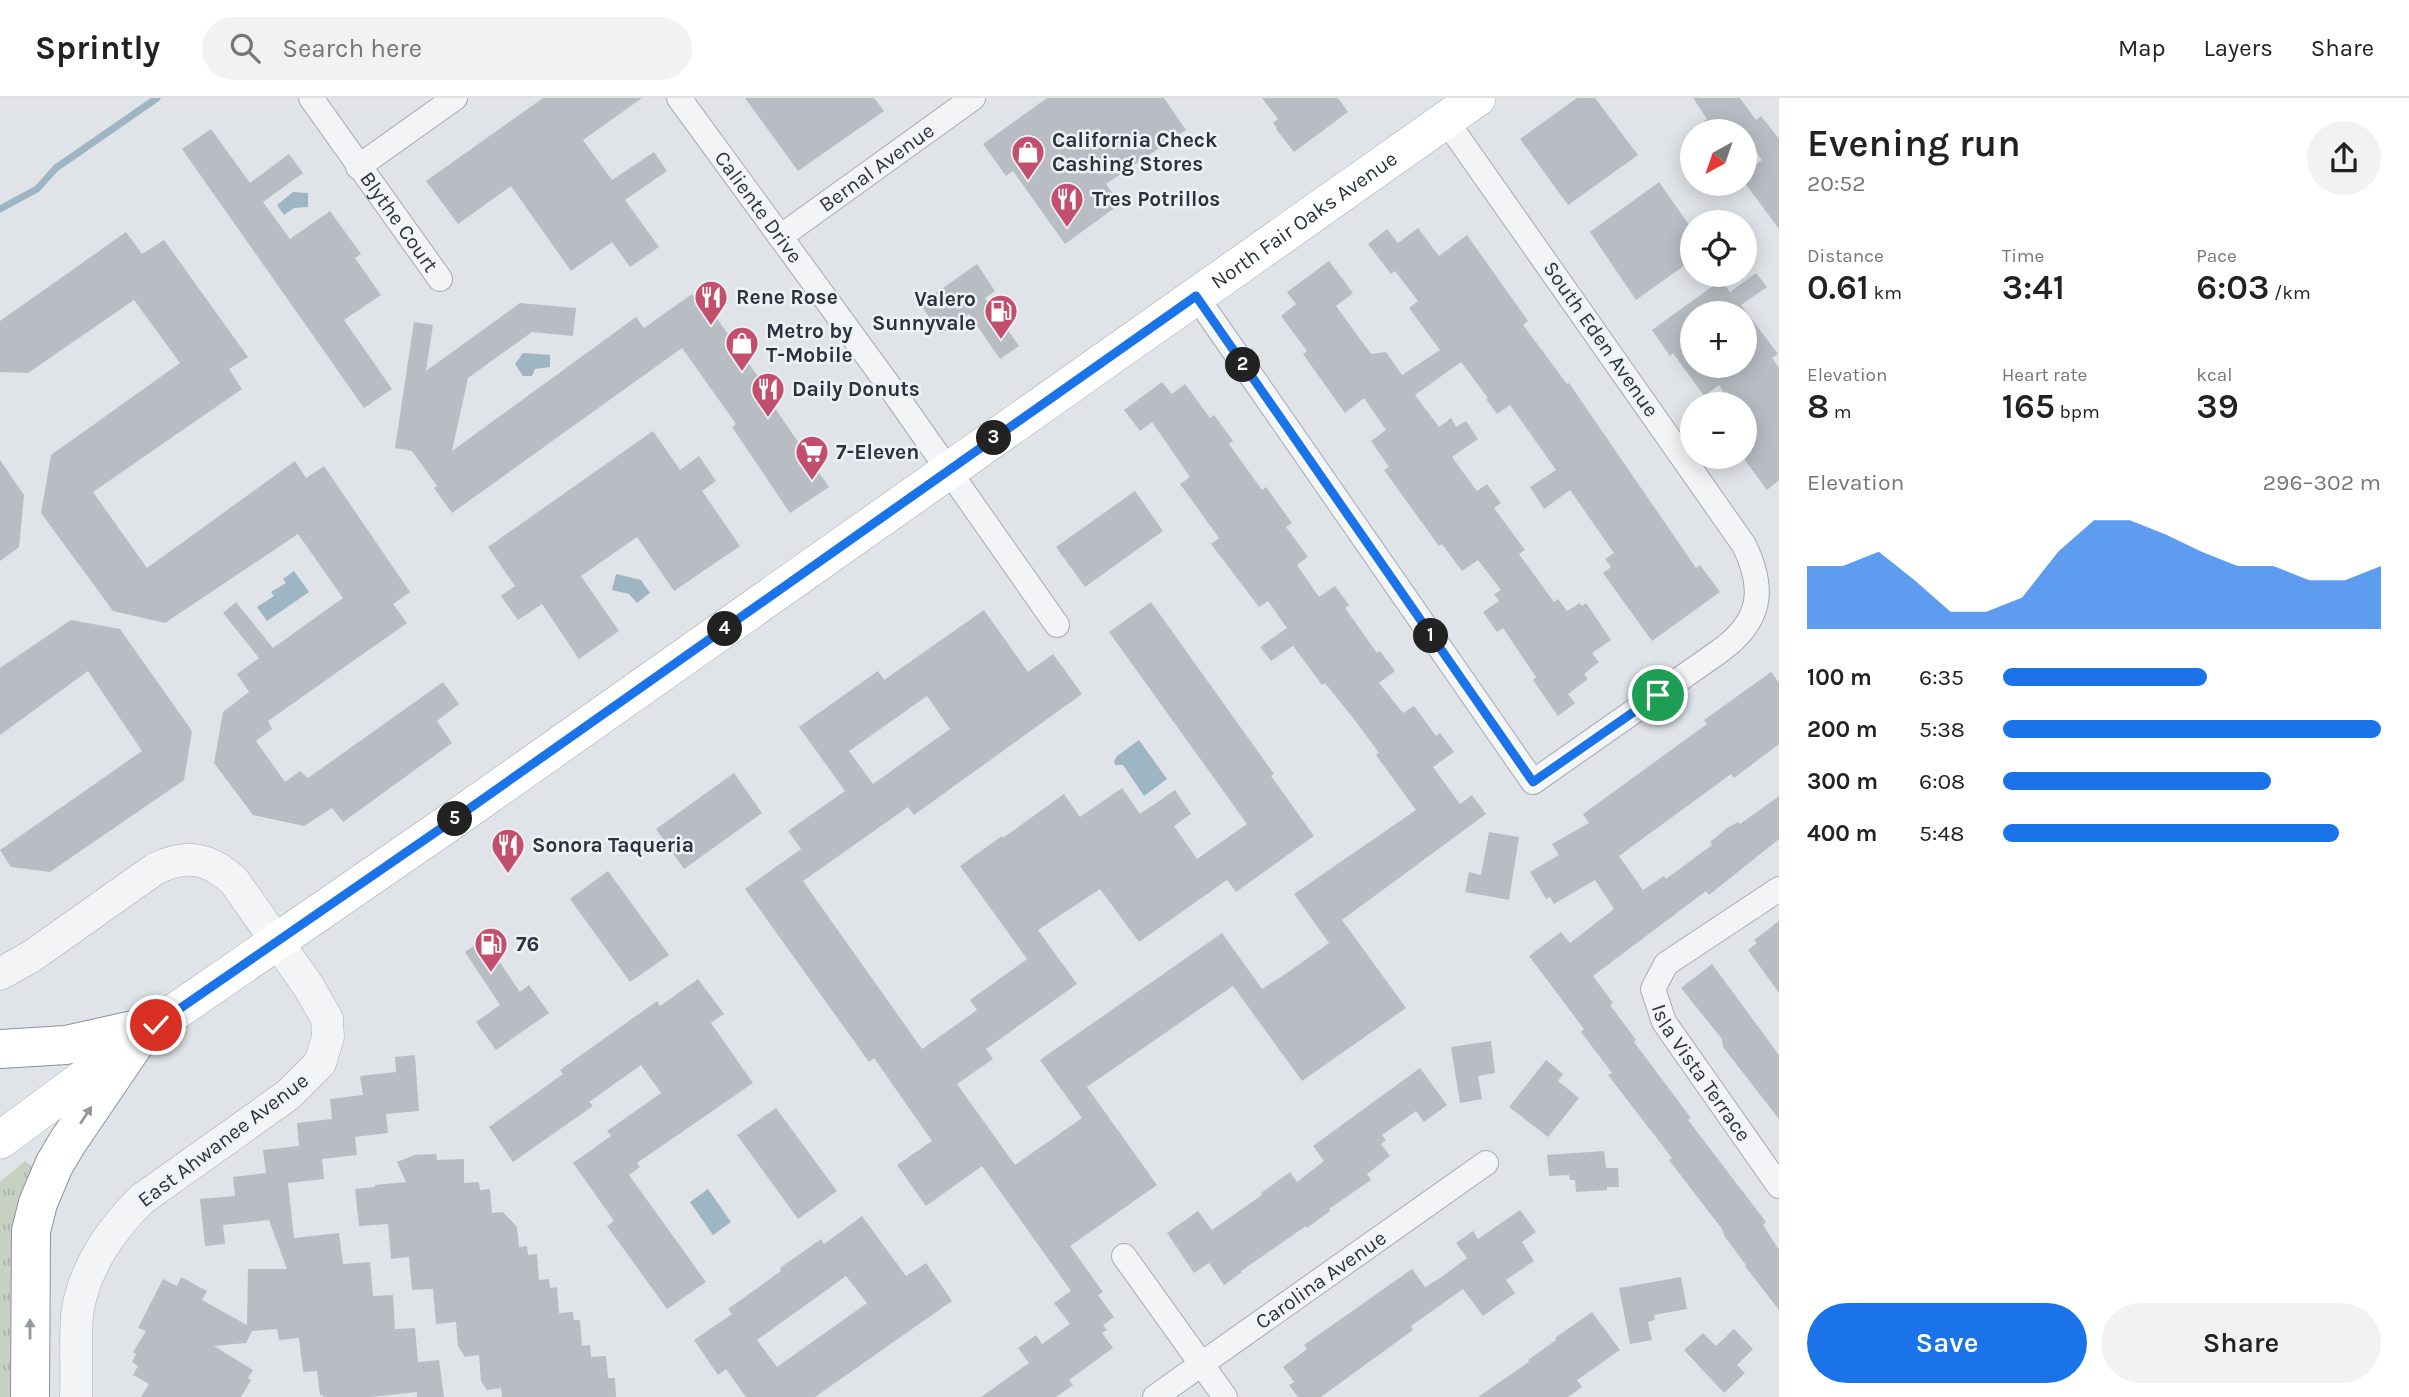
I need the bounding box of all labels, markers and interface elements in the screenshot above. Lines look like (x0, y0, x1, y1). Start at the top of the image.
search box (202, 17, 692, 80)
text: Sprintly (35, 29, 160, 67)
icon: search (226, 29, 264, 67)
text: Search here (282, 33, 422, 64)
text: Map (2118, 34, 2166, 62)
text: Layers (2204, 34, 2273, 62)
text: Share (2311, 34, 2374, 62)
street label: Bernal Avenue (814, 118, 939, 217)
north arrow (1680, 119, 1757, 196)
map controls (1680, 119, 1757, 469)
text: Evening run (1807, 121, 2021, 166)
button: share (2307, 121, 2381, 195)
place label: California Check Cashing Stores (1052, 128, 1218, 176)
shop icon: California Check Cashing Stores (1009, 133, 1047, 182)
street label: Caliente Drive (710, 146, 807, 268)
street label: North Fair Oaks Avenue (1206, 146, 1402, 294)
street label: Blythe Court (355, 167, 443, 277)
text: 20:52 (1807, 170, 1866, 197)
restaurant icon: Tres Potrillos (1048, 180, 1086, 229)
place label: Tres Potrillos (1092, 187, 1220, 211)
button: locate (1680, 210, 1757, 287)
text: Distance (1807, 245, 1884, 267)
text: Time (2002, 245, 2044, 267)
text: Pace (2196, 245, 2237, 267)
street label: South Eden Avenue (1538, 257, 1664, 421)
text: 0.61 (1807, 267, 1869, 308)
text: 3:41 (2002, 267, 2065, 308)
text: 6:03 (2196, 267, 2270, 308)
restaurant icon: Rene Rose (692, 278, 730, 327)
text: km (1869, 282, 1902, 304)
text: /km (2270, 282, 2311, 304)
place label: Rene Rose (736, 285, 838, 309)
place label: Valero Sunnyvale (872, 287, 976, 335)
fuel station icon: Valero Sunnyvale (982, 292, 1020, 341)
button: + (1680, 301, 1757, 378)
place label: Metro by T-Mobile (766, 319, 853, 367)
shop icon: Metro by T-Mobile (723, 324, 761, 373)
pin: 2 (1226, 348, 1260, 382)
text: 2 (1237, 353, 1248, 375)
text: Elevation (1807, 364, 1887, 386)
text: Heart rate (2002, 364, 2087, 386)
text: kcal (2196, 364, 2233, 386)
restaurant icon: Daily Donuts (749, 370, 787, 419)
place label: Daily Donuts (792, 377, 920, 401)
text: 8 (1807, 386, 1829, 427)
text: 165 (2002, 386, 2055, 427)
text: 39 (2196, 386, 2239, 427)
button: − (1680, 392, 1757, 469)
text: m (1829, 401, 1852, 423)
text: bpm (2055, 401, 2100, 423)
pin: 3 (976, 420, 1012, 456)
text: 3 (988, 426, 999, 448)
supermarket icon: 7-Eleven (793, 433, 831, 482)
place label: 7-Eleven (836, 440, 919, 464)
text: Elevation (1807, 469, 1904, 496)
text: 296–302 m (2263, 469, 2381, 496)
pin: 4 (708, 612, 742, 646)
text: 4 (719, 617, 730, 639)
pin: 1 (1414, 618, 1448, 654)
text: 1 (1427, 624, 1434, 646)
text: 100 m (1807, 664, 1872, 691)
text: 6:35 (1919, 664, 1964, 691)
pin (1628, 665, 1688, 725)
icon: arrive (1639, 676, 1677, 714)
text: 200 m (1807, 716, 1878, 743)
text: 5:38 (1919, 716, 1965, 743)
text: 300 m (1807, 768, 1878, 795)
text: 6:08 (1919, 768, 1965, 795)
pin: 5 (438, 802, 472, 836)
text: 5 (449, 807, 460, 829)
text: 400 m (1807, 820, 1877, 847)
text: 5:48 (1919, 820, 1964, 847)
restaurant icon: Sonora Taqueria (489, 826, 527, 875)
place label: Sonora Taqueria (532, 833, 694, 858)
fuel station icon: 76 (472, 925, 510, 974)
place label: 76 (516, 932, 539, 956)
pin (126, 995, 186, 1055)
street label: Isla Vista Terrace (1647, 1001, 1756, 1146)
icon: check (137, 1006, 175, 1044)
street label: East Ahwanee Avenue (133, 1068, 313, 1212)
one-way arrow (79, 1106, 93, 1124)
street label: Carolina Avenue (1251, 1226, 1391, 1334)
button: Save (1807, 1303, 2087, 1383)
button: Share (2101, 1303, 2381, 1383)
one-way arrow (24, 1318, 36, 1340)

